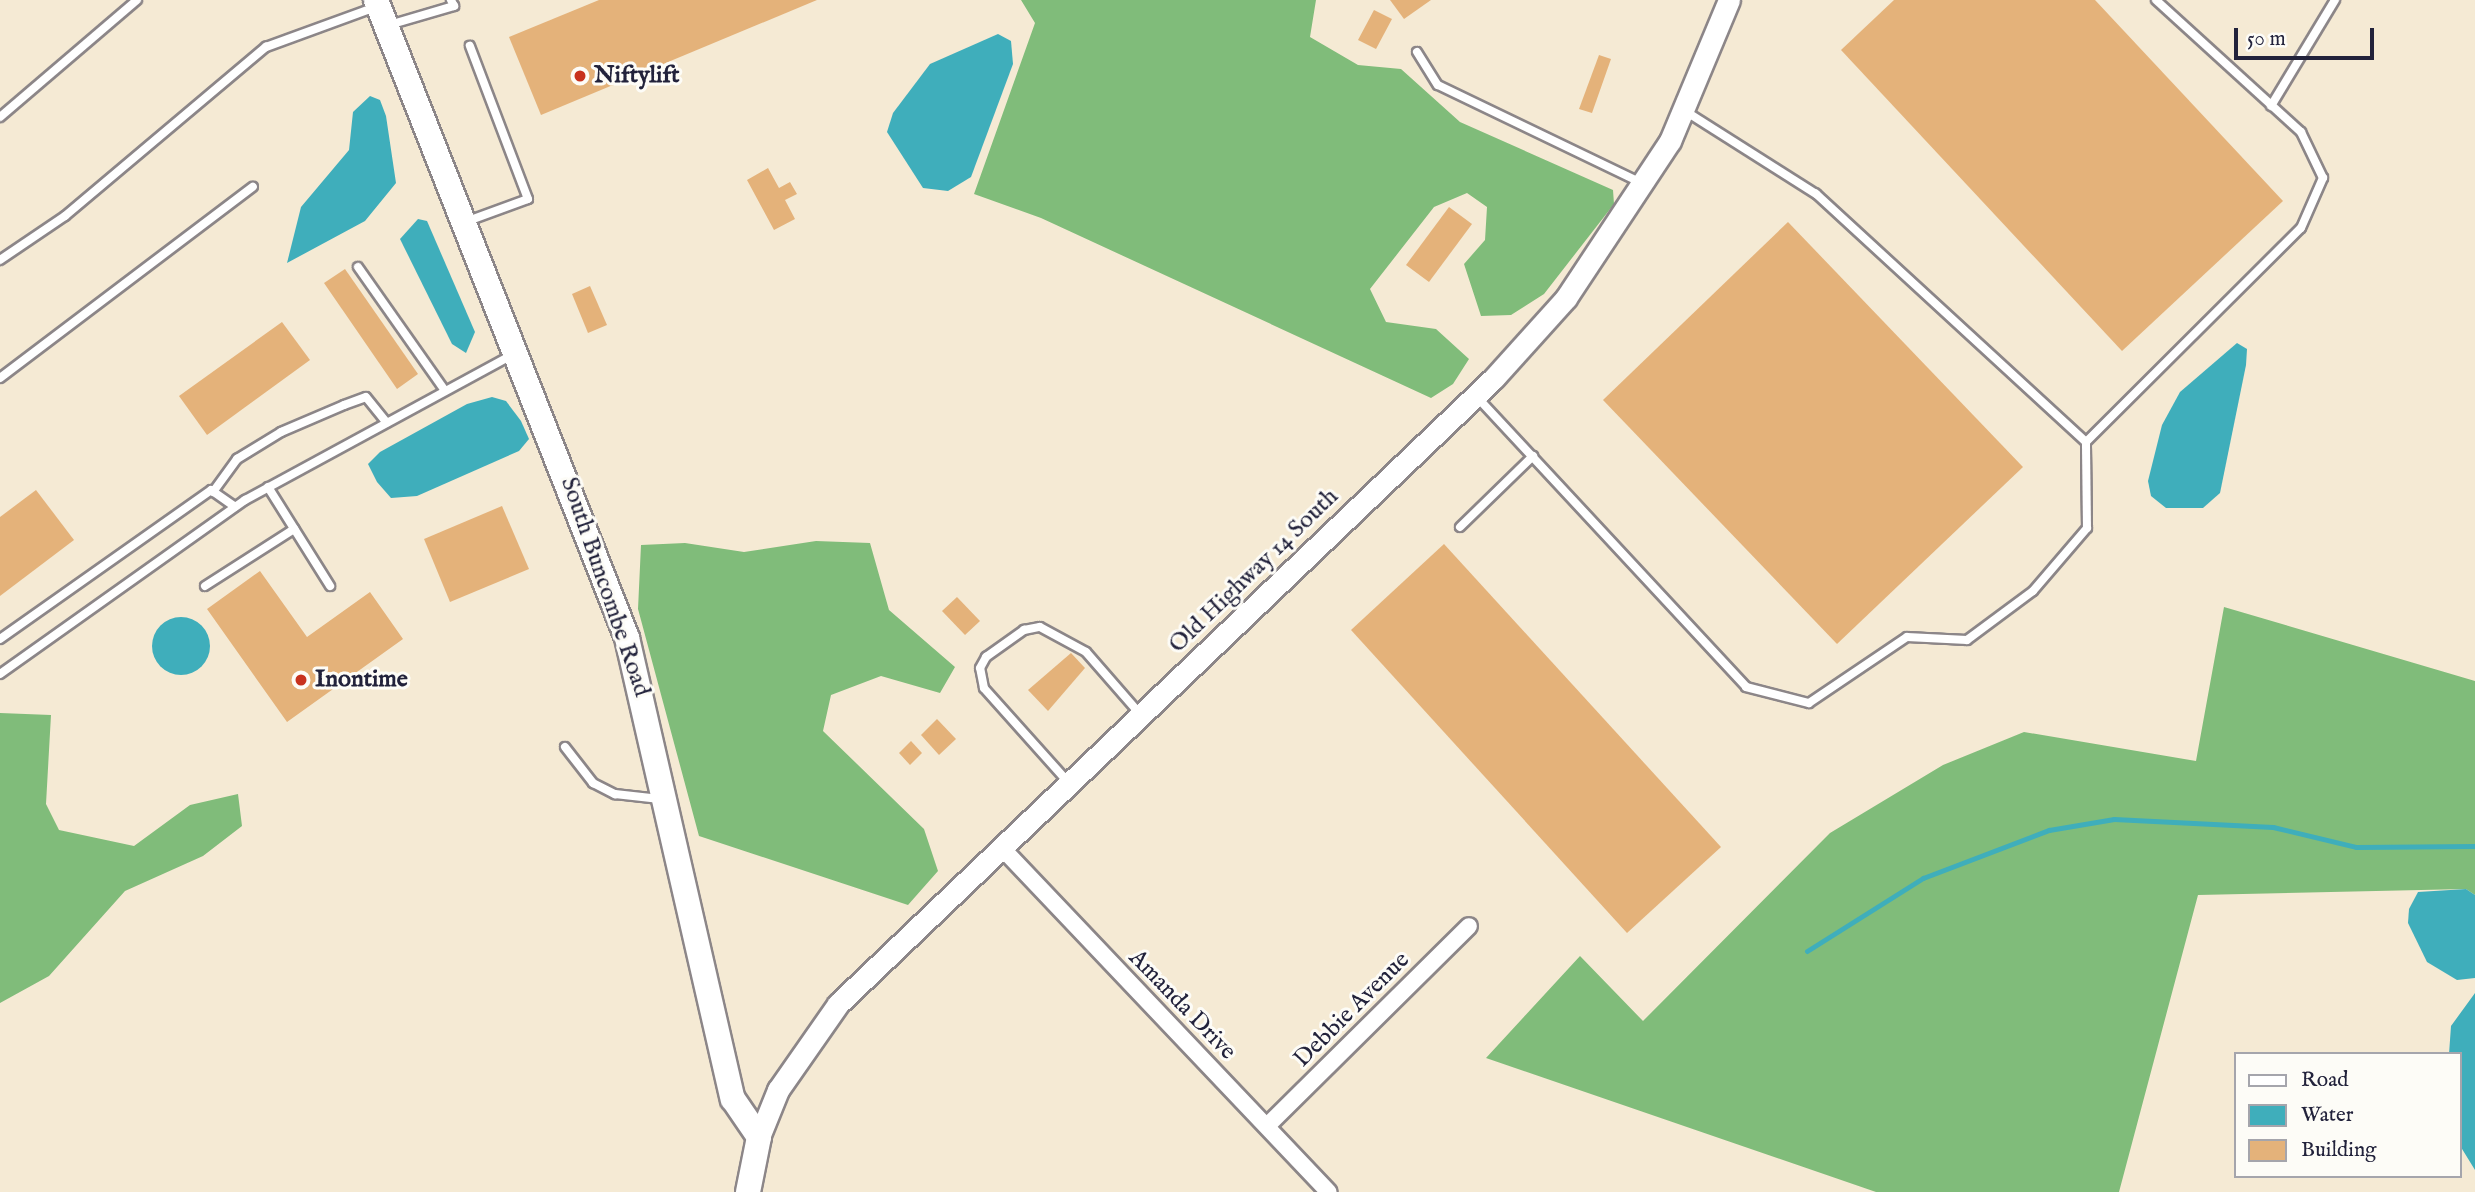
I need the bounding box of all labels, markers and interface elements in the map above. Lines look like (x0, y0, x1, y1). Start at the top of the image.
scale bar (2237, 14, 2377, 58)
text: 50 m (2247, 26, 2286, 53)
place label: Niftylift (594, 62, 679, 90)
marker: Niftylift (572, 68, 588, 84)
street label: South Buncombe Road (554, 474, 656, 700)
street label: Old Highway 14 South (1163, 483, 1345, 659)
place label: Inontime (315, 666, 408, 694)
marker: Inontime (293, 672, 309, 688)
street label: Amanda Drive (1122, 944, 1242, 1066)
street label: Debbie Avenue (1288, 946, 1416, 1074)
legend (2234, 1052, 2461, 1178)
text: Road (2301, 1067, 2348, 1094)
text: Water (2301, 1102, 2353, 1129)
text: Building (2301, 1137, 2376, 1164)

